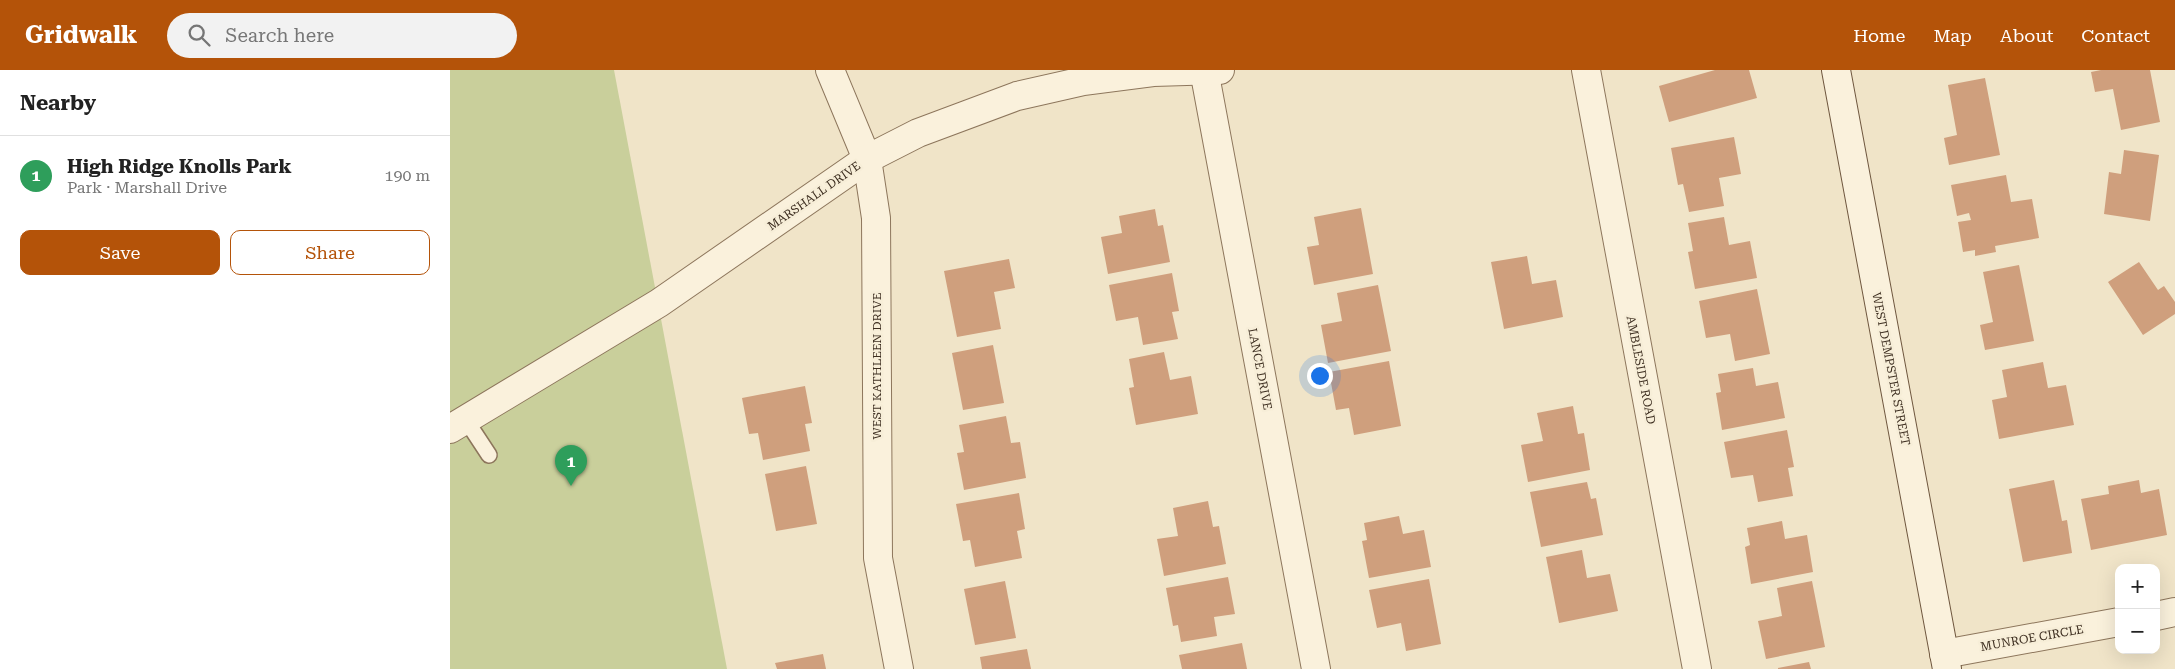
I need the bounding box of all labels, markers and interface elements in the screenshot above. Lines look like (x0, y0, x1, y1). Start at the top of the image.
search box (167, 13, 517, 58)
text: Gridwalk (25, 21, 137, 49)
icon: search (185, 21, 213, 49)
text: Search here (225, 24, 334, 47)
text: Home (1853, 25, 1905, 46)
text: Map (1933, 25, 1972, 46)
text: About (2000, 25, 2053, 46)
text: Contact (2081, 25, 2150, 46)
text: Nearby (20, 91, 96, 115)
text: High Ridge Knolls Park (67, 155, 292, 178)
street label: MARSHALL DRIVE (765, 159, 863, 233)
text: 1 (32, 166, 40, 185)
text: 190 m (384, 166, 430, 185)
text: Park · Marshall Drive (67, 178, 227, 197)
button: Save (20, 230, 220, 275)
button: Share (230, 230, 430, 275)
street label: WEST DEMPSTER STREET (1869, 291, 1913, 447)
street label: WEST KATHLEEN DRIVE (870, 293, 884, 439)
street label: AMBLESIDE ROAD (1624, 315, 1658, 425)
street label: LANCE DRIVE (1245, 327, 1275, 411)
your location (1307, 363, 1333, 389)
pin: 1 (555, 445, 587, 486)
map controls (2115, 564, 2160, 654)
button: + (2115, 564, 2160, 609)
button: − (2115, 609, 2160, 654)
street label: MUNROE CIRCLE (1979, 622, 2085, 654)

